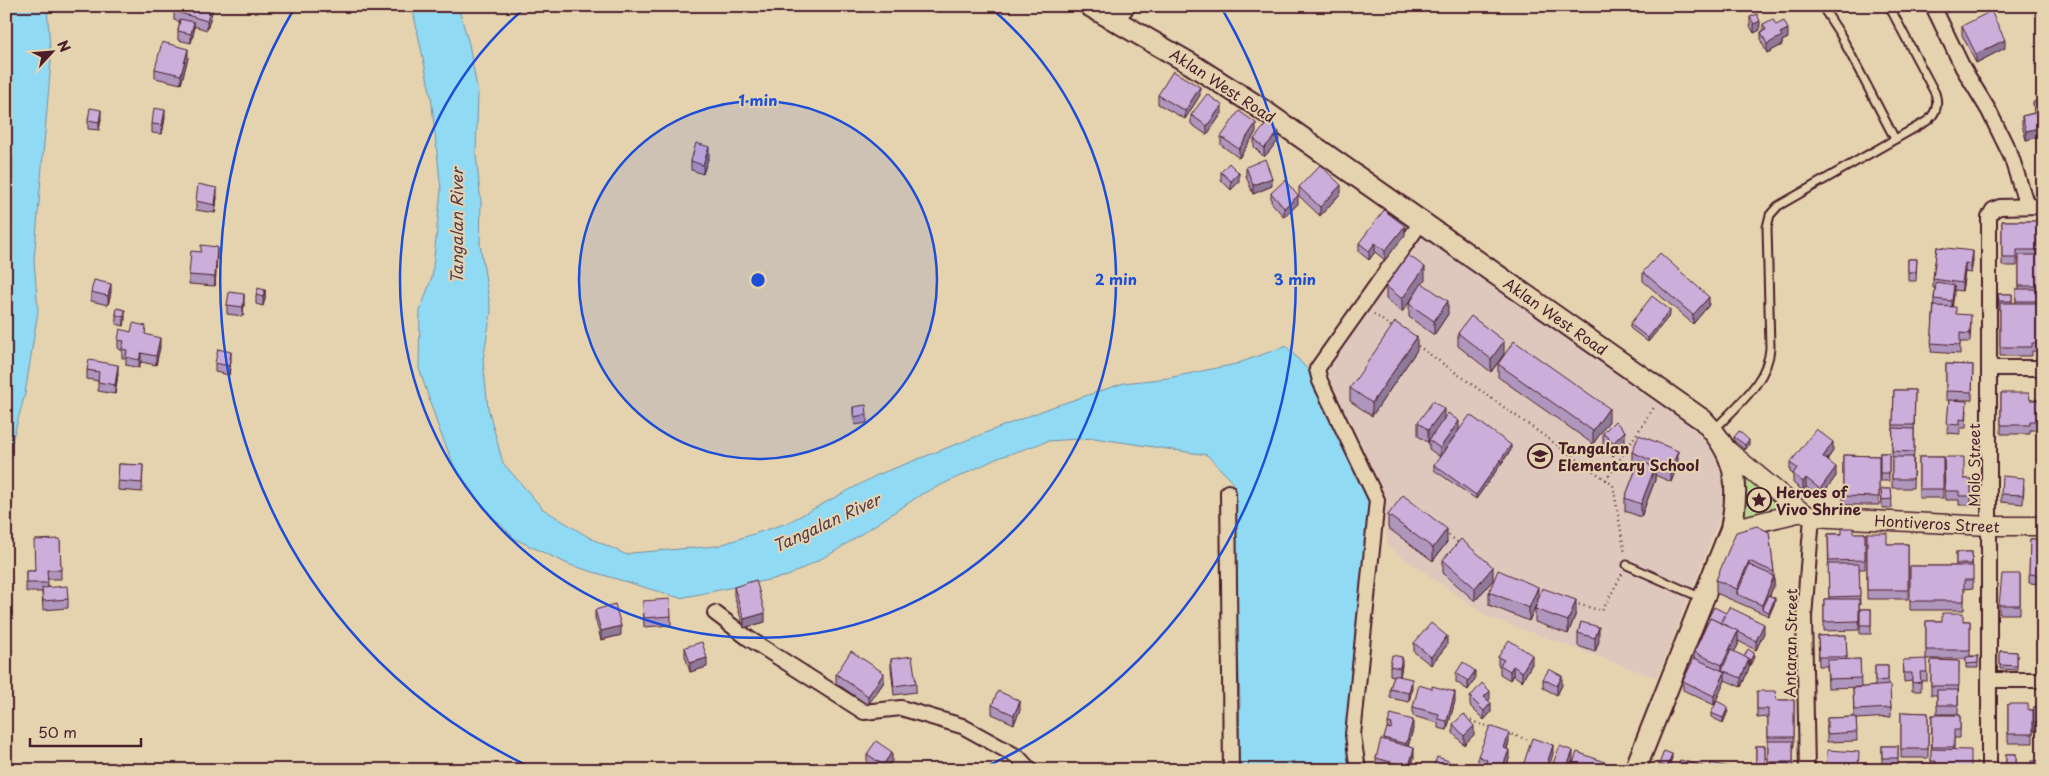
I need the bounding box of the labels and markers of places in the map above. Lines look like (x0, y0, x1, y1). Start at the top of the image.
centre of rings (749, 271, 767, 289)
place label: Tangalan Elementary School (1558, 436, 1699, 476)
school or university icon: Tangalan Elementary School (1527, 443, 1553, 469)
place label: Heroes of Vivo Shrine (1776, 480, 1861, 520)
place icon: Heroes of Vivo Shrine (1746, 487, 1772, 513)

